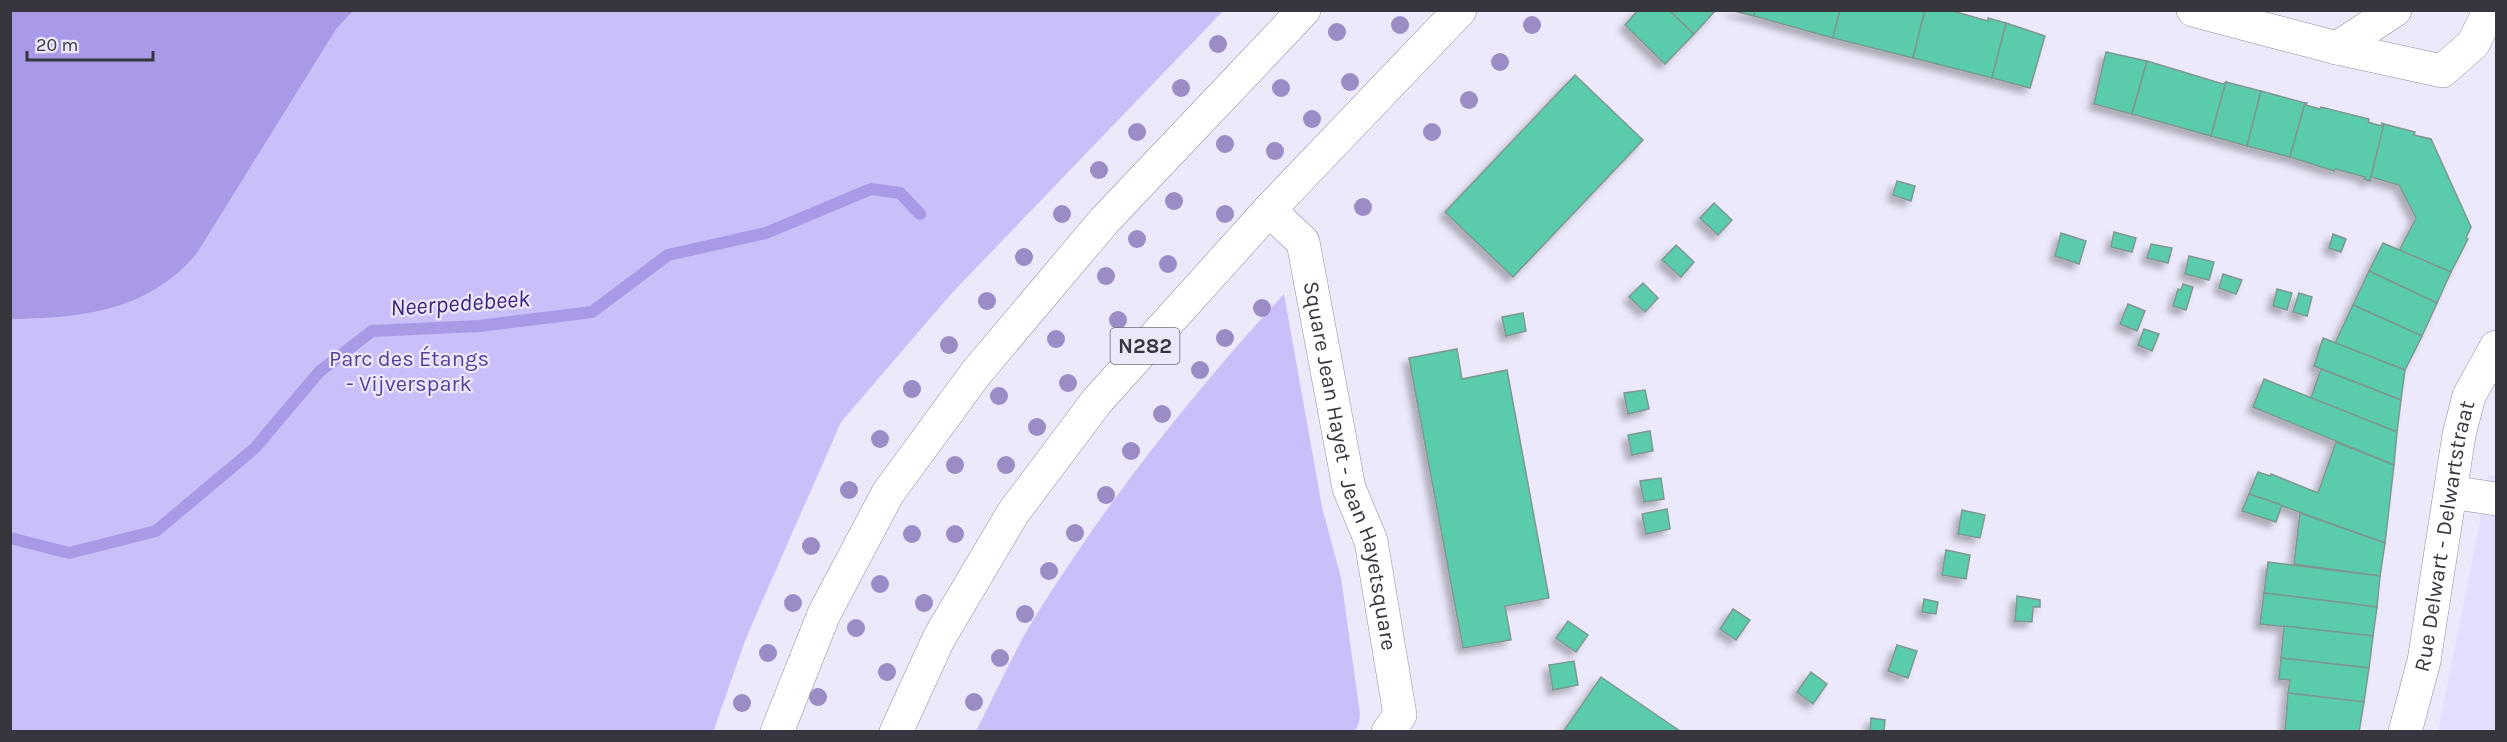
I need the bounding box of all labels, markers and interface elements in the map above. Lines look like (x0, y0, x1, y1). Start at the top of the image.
scale bar (27, 24, 153, 62)
text: 20 m (36, 34, 78, 56)
street label: Square Jean Hayet - Jean Hayetsquare (1298, 279, 1402, 653)
water label: Neerpedebeek (389, 284, 532, 322)
road number: N282 (1110, 328, 1180, 364)
park label: Parc des Étangs - Vijverspark (329, 345, 489, 397)
street label: Rue Delwart - Delwartstraat (2409, 398, 2480, 675)

